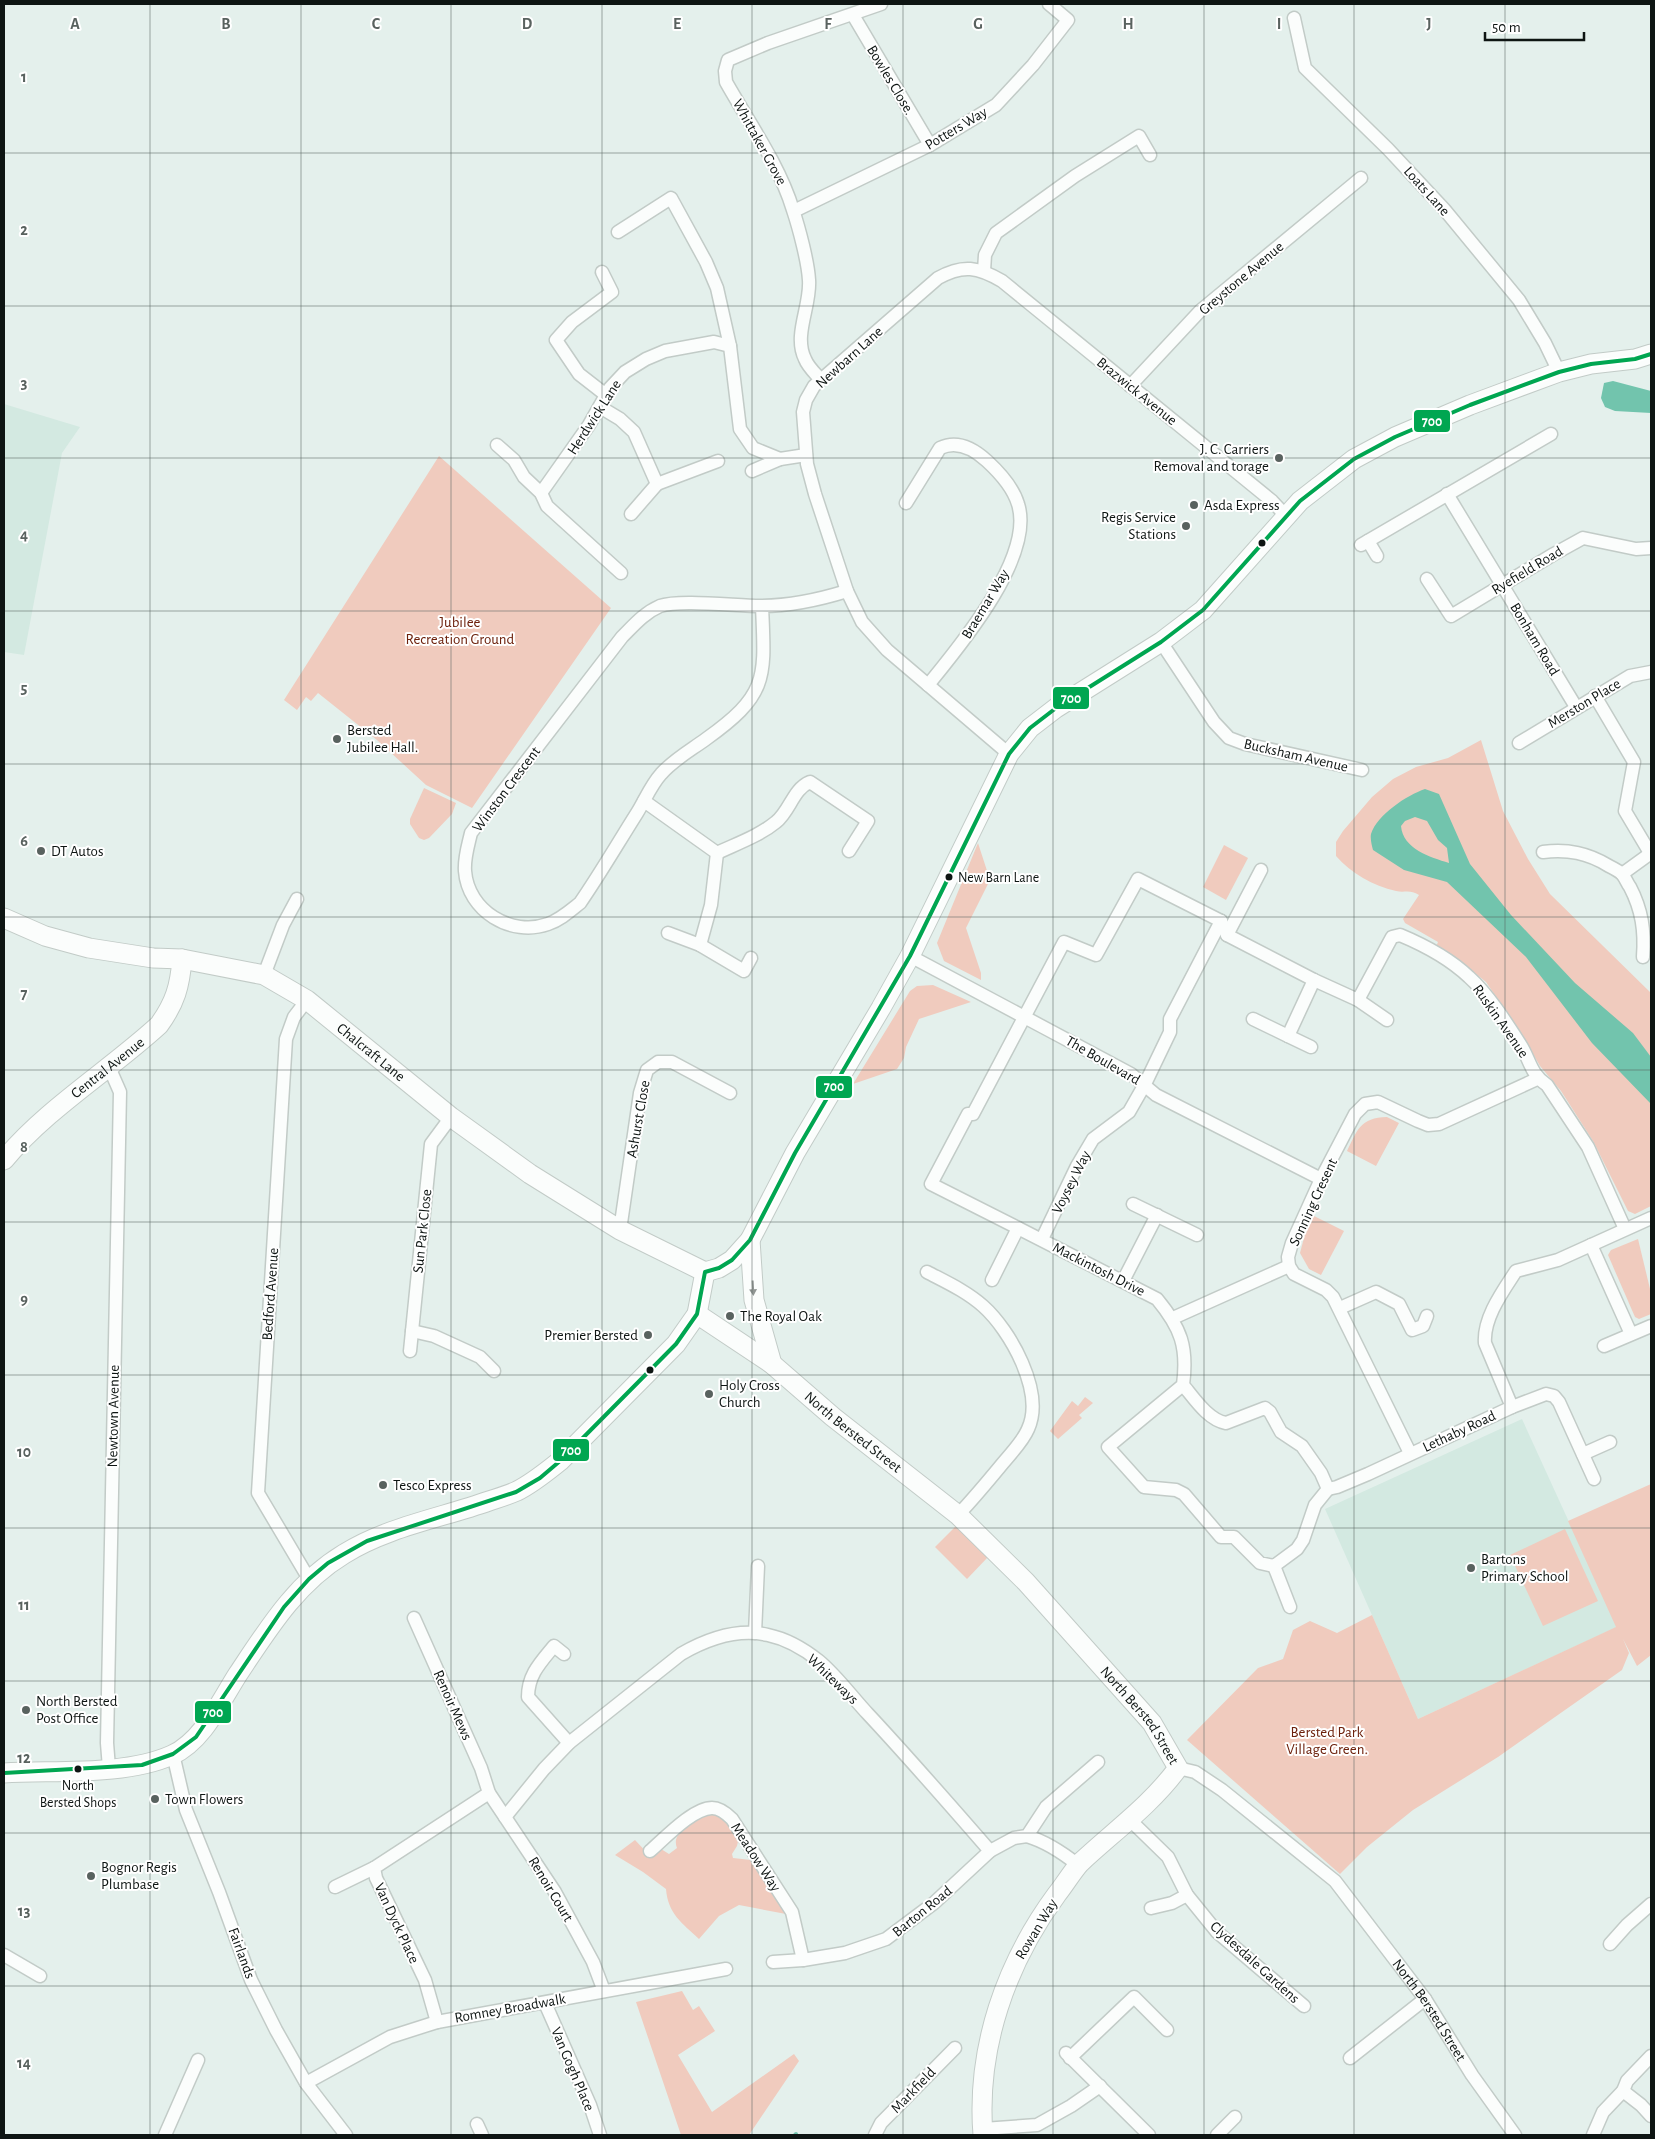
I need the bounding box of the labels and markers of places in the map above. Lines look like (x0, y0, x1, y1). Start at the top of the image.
place label: J. C. Carriers Removal and torage (1154, 442, 1269, 474)
marker: J. C. Carriers Removal and torage (1273, 452, 1285, 464)
place label: Asda Express (1204, 498, 1279, 513)
marker: Asda Express (1188, 499, 1200, 511)
place label: Regis Service Stations (1101, 510, 1176, 542)
marker: Regis Service Stations (1180, 520, 1192, 532)
unlabelled marker (1257, 538, 1267, 548)
place label: Bersted Jubilee Hall. (347, 723, 418, 755)
marker: Bersted Jubilee Hall. (331, 733, 343, 745)
place label: DT Autos (51, 844, 103, 859)
marker: DT Autos (35, 845, 47, 857)
place label: New Barn Lane (958, 871, 1039, 885)
marker: New Barn Lane (944, 872, 954, 882)
place label: The Royal Oak (740, 1309, 822, 1324)
marker: The Royal Oak (724, 1310, 736, 1322)
place label: Premier Bersted (544, 1328, 638, 1343)
marker: Premier Bersted (642, 1329, 654, 1341)
unlabelled marker (645, 1365, 655, 1375)
place label: Holy Cross Church (719, 1378, 780, 1410)
marker: Holy Cross Church (703, 1388, 715, 1400)
place label: Tesco Express (393, 1478, 472, 1493)
marker: Tesco Express (377, 1479, 389, 1491)
place label: Bartons Primary School (1481, 1552, 1569, 1584)
marker: Bartons Primary School (1465, 1562, 1477, 1574)
place label: North Bersted Post Office (36, 1694, 118, 1726)
marker: North Bersted Post Office (20, 1704, 32, 1716)
marker: North Bersted Shops (73, 1764, 83, 1774)
place label: North Bersted Shops (40, 1779, 116, 1810)
place label: Town Flowers (165, 1792, 243, 1807)
marker: Town Flowers (149, 1793, 161, 1805)
place label: Bognor Regis Plumbase (101, 1860, 177, 1892)
marker: Bognor Regis Plumbase (85, 1870, 97, 1882)

